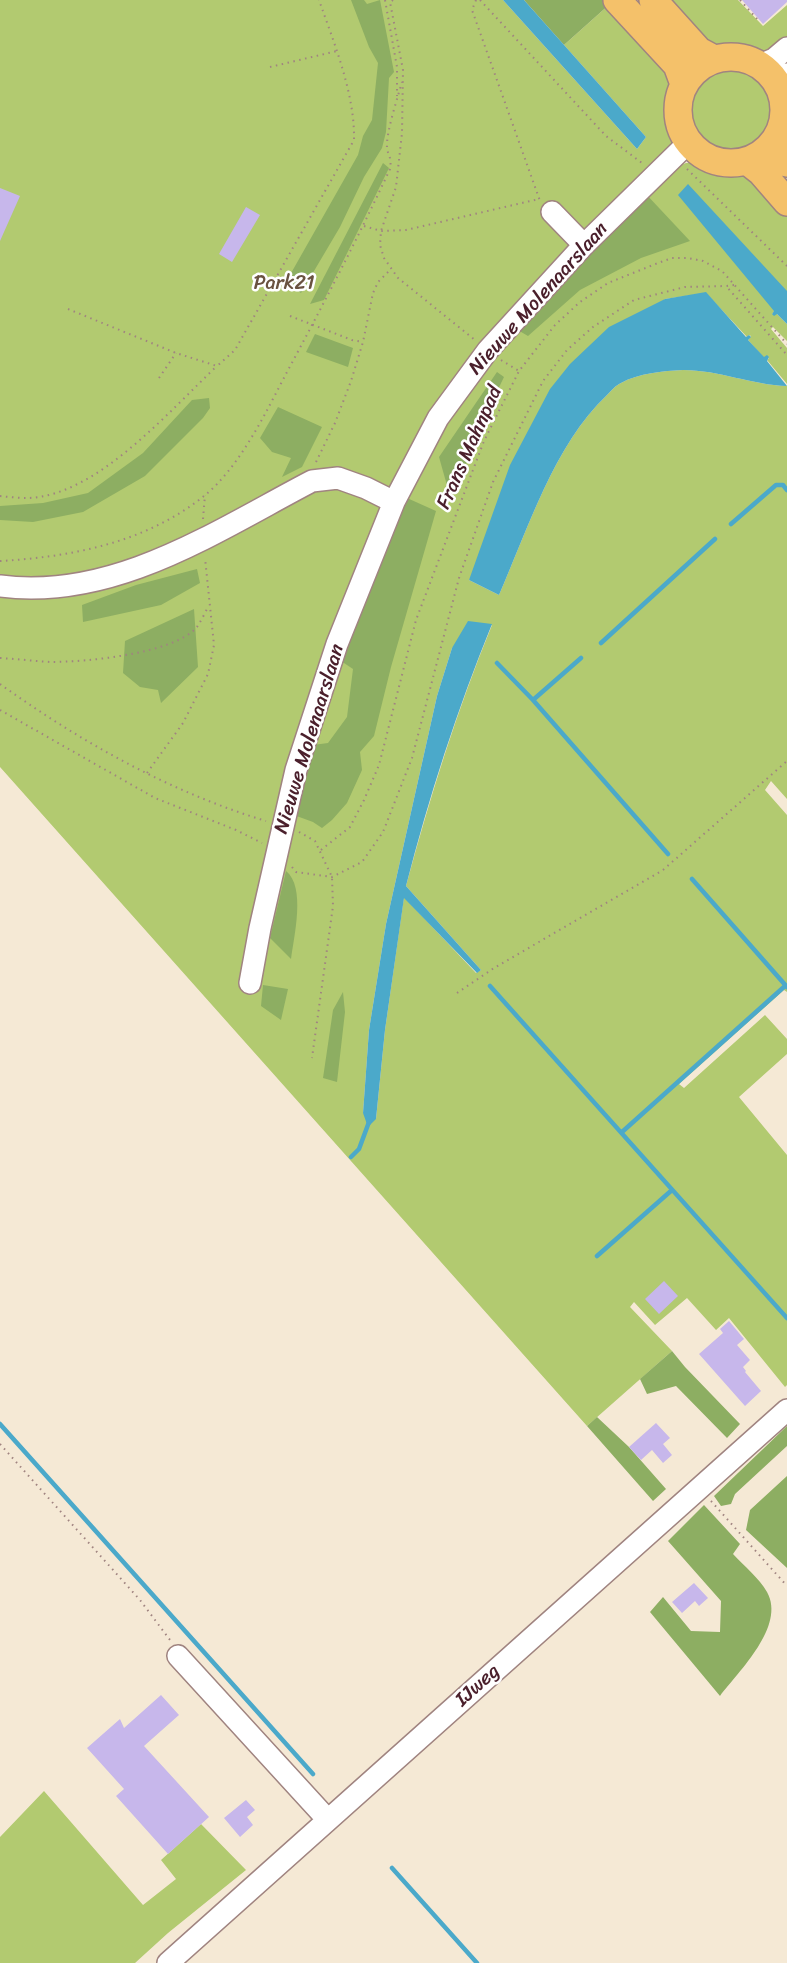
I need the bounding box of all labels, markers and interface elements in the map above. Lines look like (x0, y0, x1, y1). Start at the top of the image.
street label: Nieuwe Molenaarslaan (464, 218, 614, 380)
park label: Park21 (253, 272, 315, 296)
street label: Frans Mahnpad (432, 383, 508, 513)
street label: Nieuwe Molenaarslaan (270, 641, 350, 837)
street label: IJweg (451, 1660, 505, 1712)

